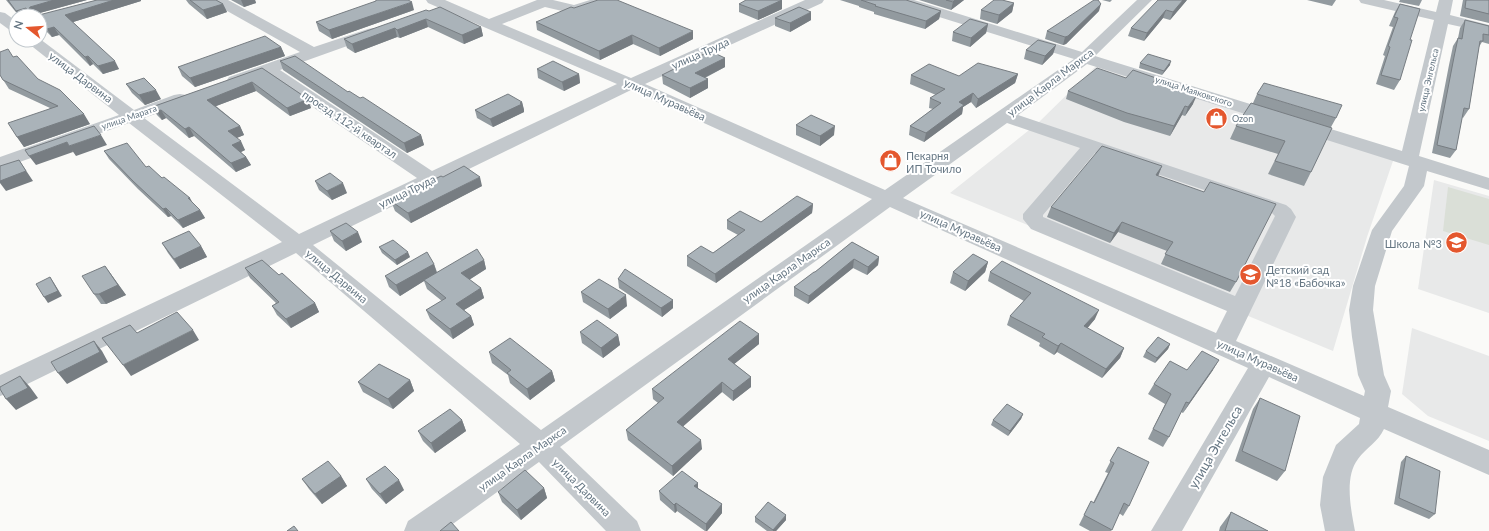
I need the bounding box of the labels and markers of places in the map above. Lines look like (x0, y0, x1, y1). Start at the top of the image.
shop icon: Ozon (1203, 105, 1229, 131)
place label: Ozon (1232, 113, 1253, 124)
shop icon: Пекарня ИП Точило (878, 148, 904, 174)
place label: Пекарня ИП Точило (906, 149, 961, 175)
school or university icon: Школа №3 (1444, 230, 1470, 256)
place label: Школа №3 (1385, 237, 1442, 250)
school or university icon: Детский сад №18 «Бабочка» (1238, 262, 1264, 288)
place label: Детский сад №18 «Бабочка» (1266, 263, 1346, 289)

